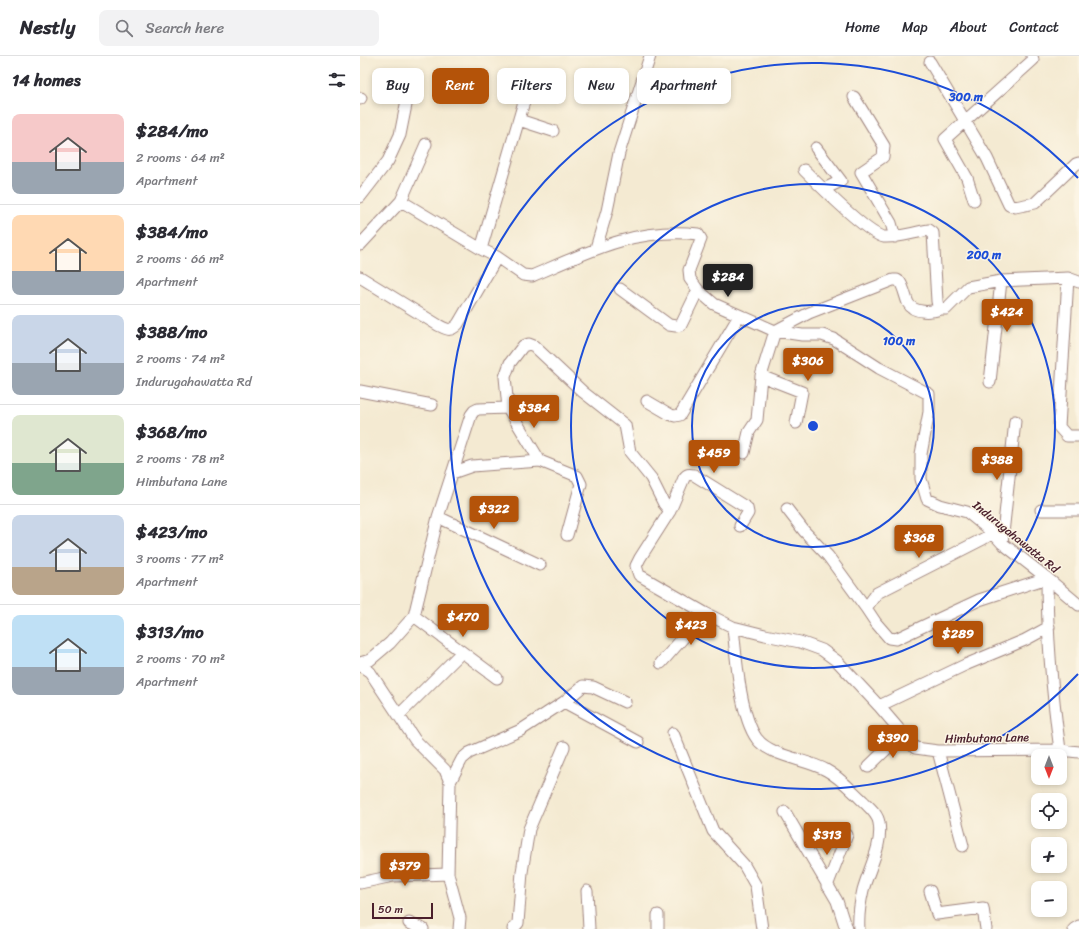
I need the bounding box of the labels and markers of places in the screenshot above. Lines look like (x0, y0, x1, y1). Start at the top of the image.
pin: $284 (704, 264, 752, 298)
pin: $424 (983, 299, 1031, 333)
pin: $306 (784, 348, 832, 382)
pin: $384 (510, 395, 558, 429)
centre of rings (806, 419, 820, 433)
pin: $459 (690, 440, 738, 474)
pin: $388 (973, 447, 1021, 481)
pin: $322 (470, 496, 518, 530)
pin: $368 (895, 525, 943, 559)
pin: $470 (439, 604, 487, 638)
pin: $423 (667, 612, 715, 646)
pin: $289 (934, 621, 982, 655)
pin: $390 (869, 725, 917, 759)
pin: $313 (803, 822, 851, 856)
pin: $379 (381, 853, 429, 887)

